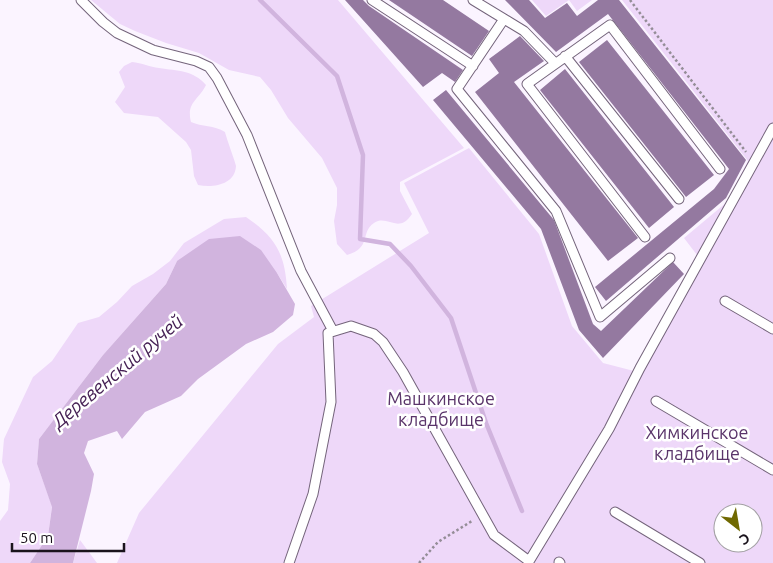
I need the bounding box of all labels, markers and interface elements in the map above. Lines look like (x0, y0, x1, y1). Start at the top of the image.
water label: Деревенский ручей (46, 310, 187, 433)
park label: Машкинское кладбище (387, 388, 495, 429)
park label: Химкинское кладбище (645, 422, 749, 463)
north arrow (713, 503, 763, 553)
scale bar (12, 520, 125, 552)
text: 50 m (20, 529, 53, 546)
text: С (737, 530, 753, 548)

